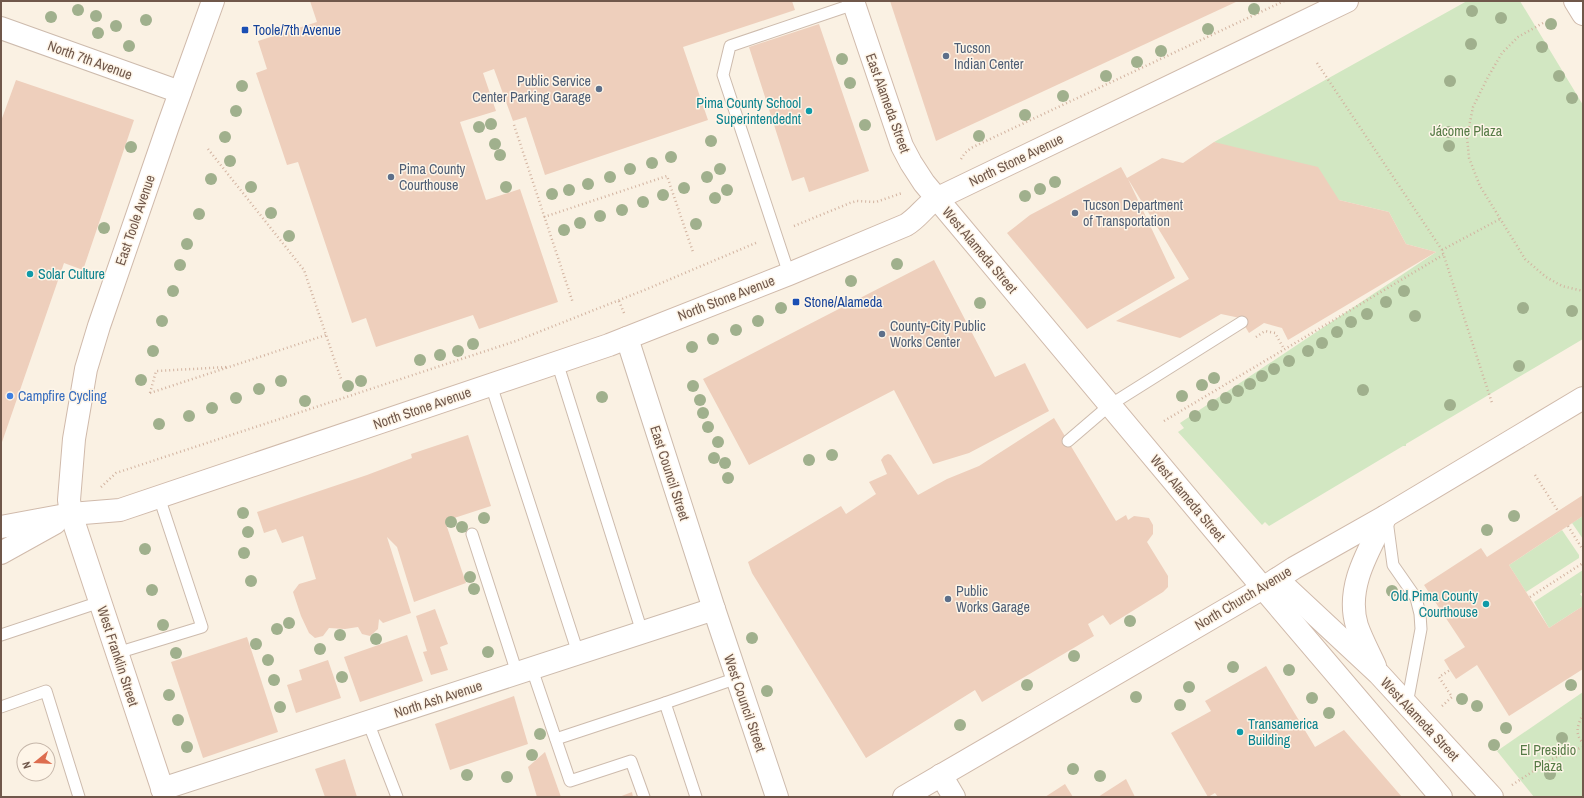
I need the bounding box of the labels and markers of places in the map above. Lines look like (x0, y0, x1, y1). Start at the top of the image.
place label: Toole/7th Avenue (253, 21, 341, 39)
marker: Toole/7th Avenue (240, 25, 250, 35)
place label: Tucson Indian Center (954, 39, 1024, 73)
marker: Tucson Indian Center (941, 51, 951, 61)
place label: Public Service Center Parking Garage (472, 72, 591, 106)
marker: Public Service Center Parking Garage (594, 84, 604, 94)
place label: Pima County School Superintendednt (696, 94, 801, 128)
marker: Pima County School Superintendednt (804, 106, 814, 116)
place label: Pima County Courthouse (399, 160, 466, 194)
marker: Pima County Courthouse (386, 172, 396, 182)
place label: Tucson Department of Transportation (1083, 196, 1183, 230)
marker: Tucson Department of Transportation (1070, 208, 1080, 218)
place label: Solar Culture (38, 265, 105, 283)
marker: Solar Culture (25, 269, 35, 279)
place label: Stone/Alameda (804, 293, 883, 311)
marker: Stone/Alameda (791, 297, 801, 307)
place label: County-City Public Works Center (890, 317, 986, 351)
marker: County-City Public Works Center (877, 329, 887, 339)
place label: Campfire Cycling (18, 387, 107, 405)
marker: Campfire Cycling (5, 391, 15, 401)
place label: Public Works Garage (956, 582, 1030, 616)
place label: Old Pima County Courthouse (1391, 587, 1478, 621)
marker: Public Works Garage (943, 594, 953, 604)
marker: Old Pima County Courthouse (1481, 599, 1491, 609)
place label: Transamerica Building (1248, 715, 1319, 749)
marker: Transamerica Building (1235, 727, 1245, 737)

